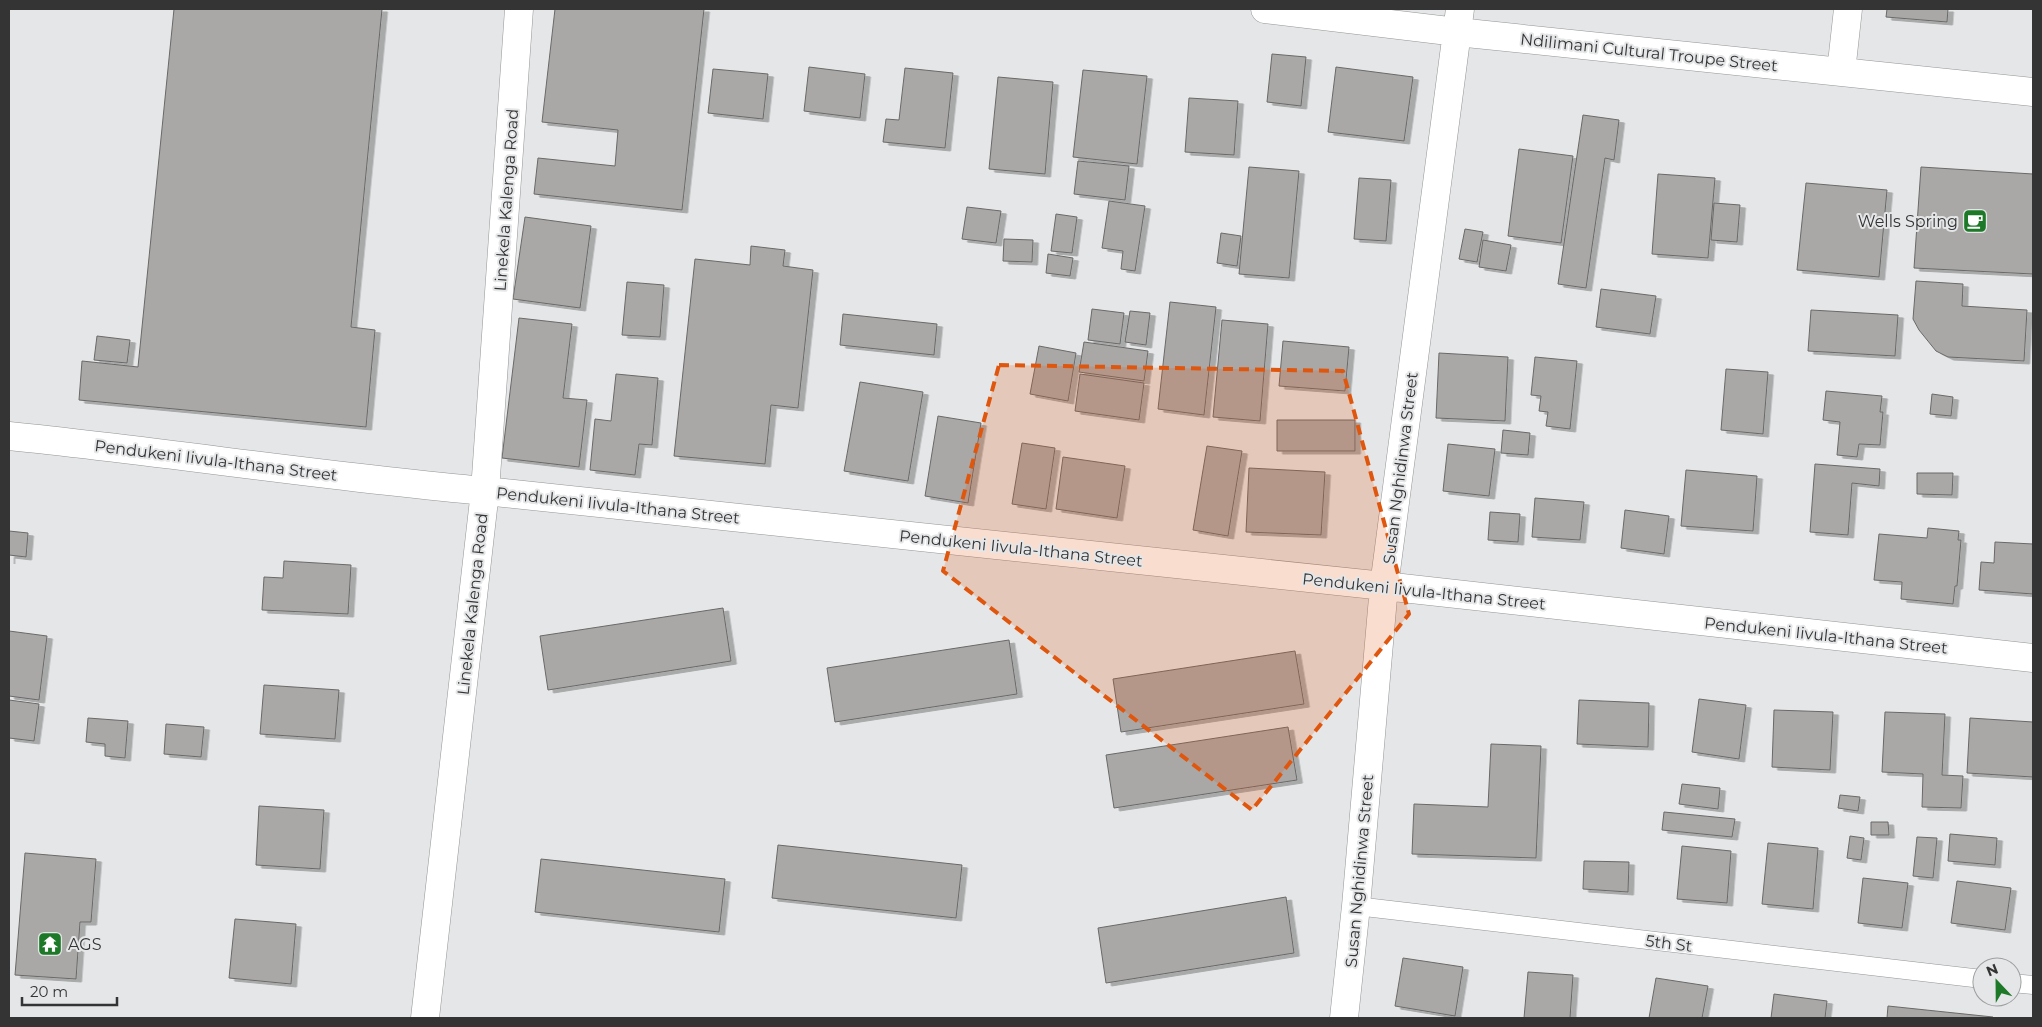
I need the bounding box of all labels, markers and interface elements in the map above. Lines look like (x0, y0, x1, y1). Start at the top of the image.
street label: Ndilimani Cultural Troupe Street (1519, 30, 1779, 76)
street label: Linekela Kalenga Road (491, 108, 522, 292)
cafe icon: Wells Spring (1962, 208, 1988, 234)
place label: Wells Spring (1858, 212, 1958, 231)
street label: Susan Nghidinwa Street (1379, 370, 1422, 565)
street label: Pendukeni Iivula-Ithana Street (93, 436, 339, 485)
street label: Pendukeni Iivula-Ithana Street (495, 483, 741, 528)
street label: Linekela Kalenga Road (453, 512, 492, 696)
street label: Pendukeni Iivula-Ithana Street (898, 526, 1144, 571)
street label: Pendukeni Iivula-Ithana Street (1301, 569, 1547, 614)
street label: Pendukeni Iivula-Ithana Street (1703, 613, 1949, 658)
street label: Susan Nghidinwa Street (1342, 773, 1377, 968)
temple icon: AGS (37, 931, 63, 957)
street label: 5th St (1645, 931, 1694, 956)
place label: AGS (68, 935, 102, 954)
north arrow (1972, 957, 2022, 1007)
text: N (1984, 959, 2001, 980)
scale bar (22, 974, 118, 1006)
text: 20 m (30, 982, 68, 1001)

